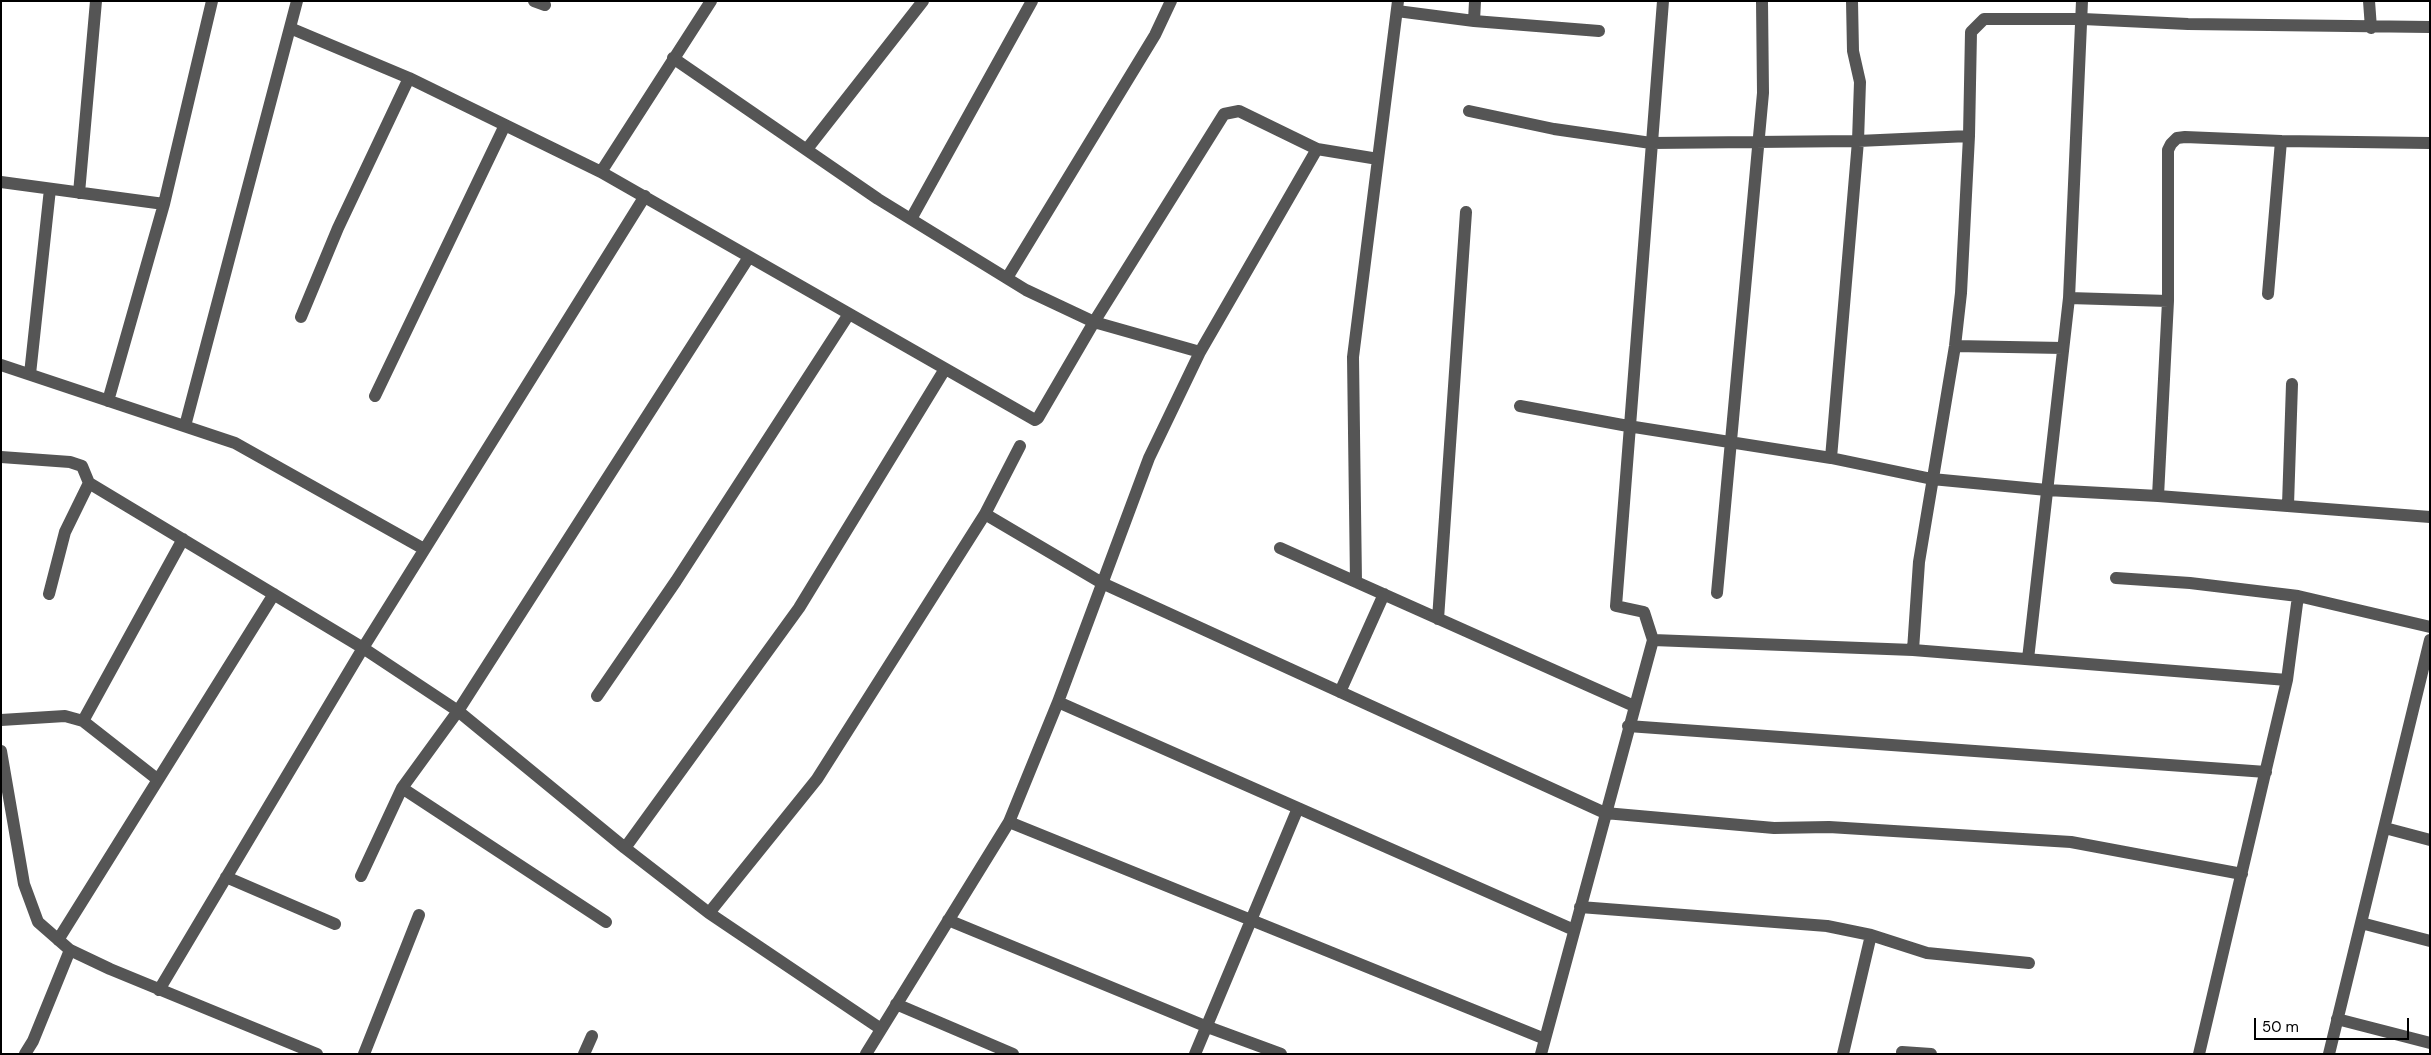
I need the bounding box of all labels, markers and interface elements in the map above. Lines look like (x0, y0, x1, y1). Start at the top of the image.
scale bar (2256, 1008, 2411, 1040)
text: 50 m (2262, 1017, 2299, 1037)

